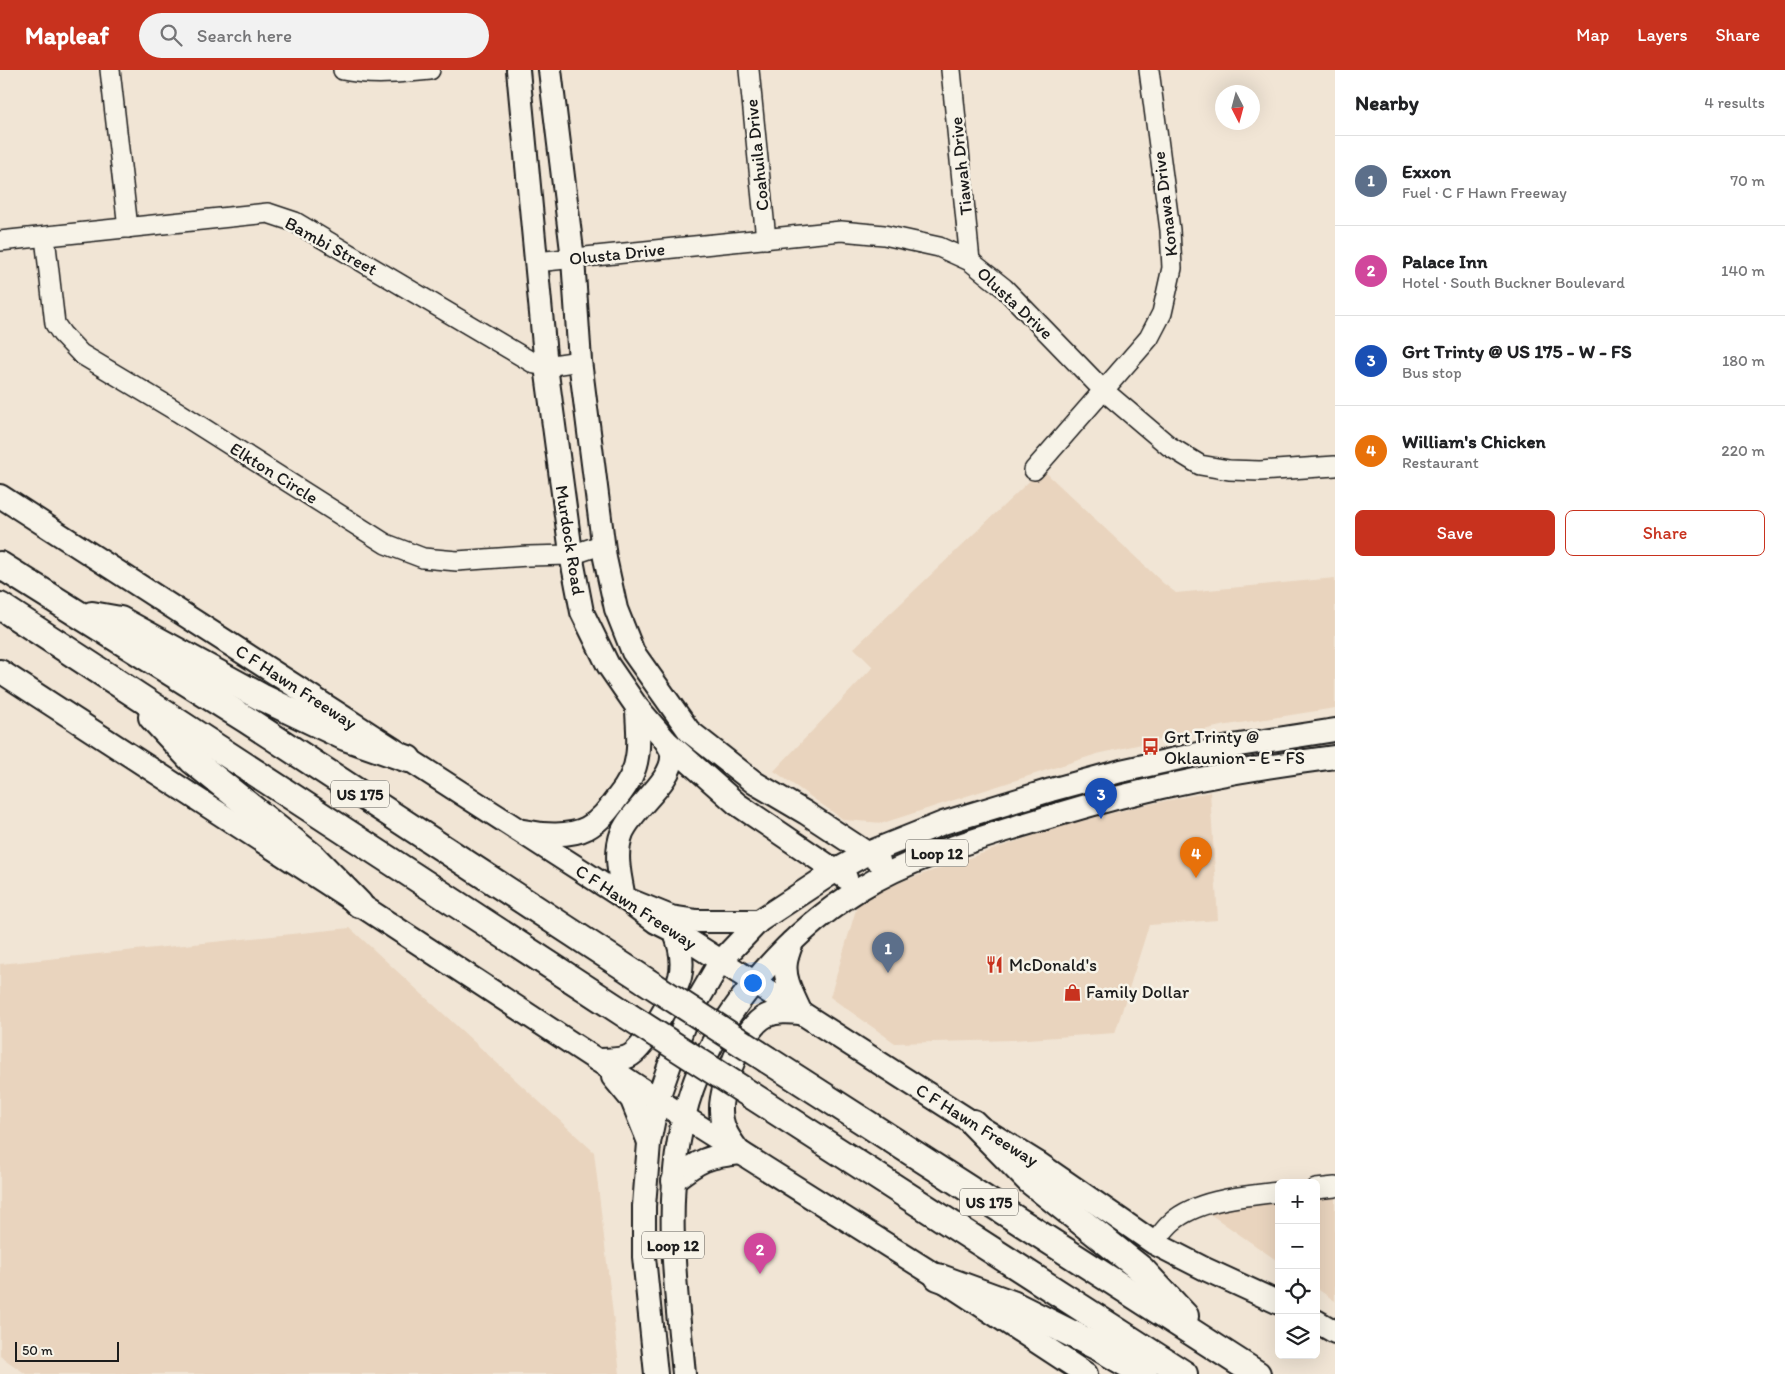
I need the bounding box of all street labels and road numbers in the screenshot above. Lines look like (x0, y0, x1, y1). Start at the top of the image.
street label: Coahuila Drive (740, 98, 774, 212)
street label: Tiawah Drive (945, 116, 977, 216)
street label: Konawa Drive (1148, 150, 1182, 258)
street label: Bambi Street (281, 212, 381, 281)
street label: Olusta Drive (568, 238, 666, 270)
street label: Olusta Drive (972, 262, 1058, 344)
street label: Elkton Circle (226, 437, 322, 509)
street label: Murdock Road (550, 484, 590, 597)
street label: C F Hawn Freeway (231, 640, 361, 735)
road number: US 175 (331, 781, 389, 808)
road number: Loop 12 (906, 840, 968, 866)
street label: C F Hawn Freeway (571, 860, 701, 955)
street label: C F Hawn Freeway (912, 1078, 1043, 1172)
road number: US 175 (960, 1188, 1018, 1216)
road number: Loop 12 (642, 1232, 704, 1258)

